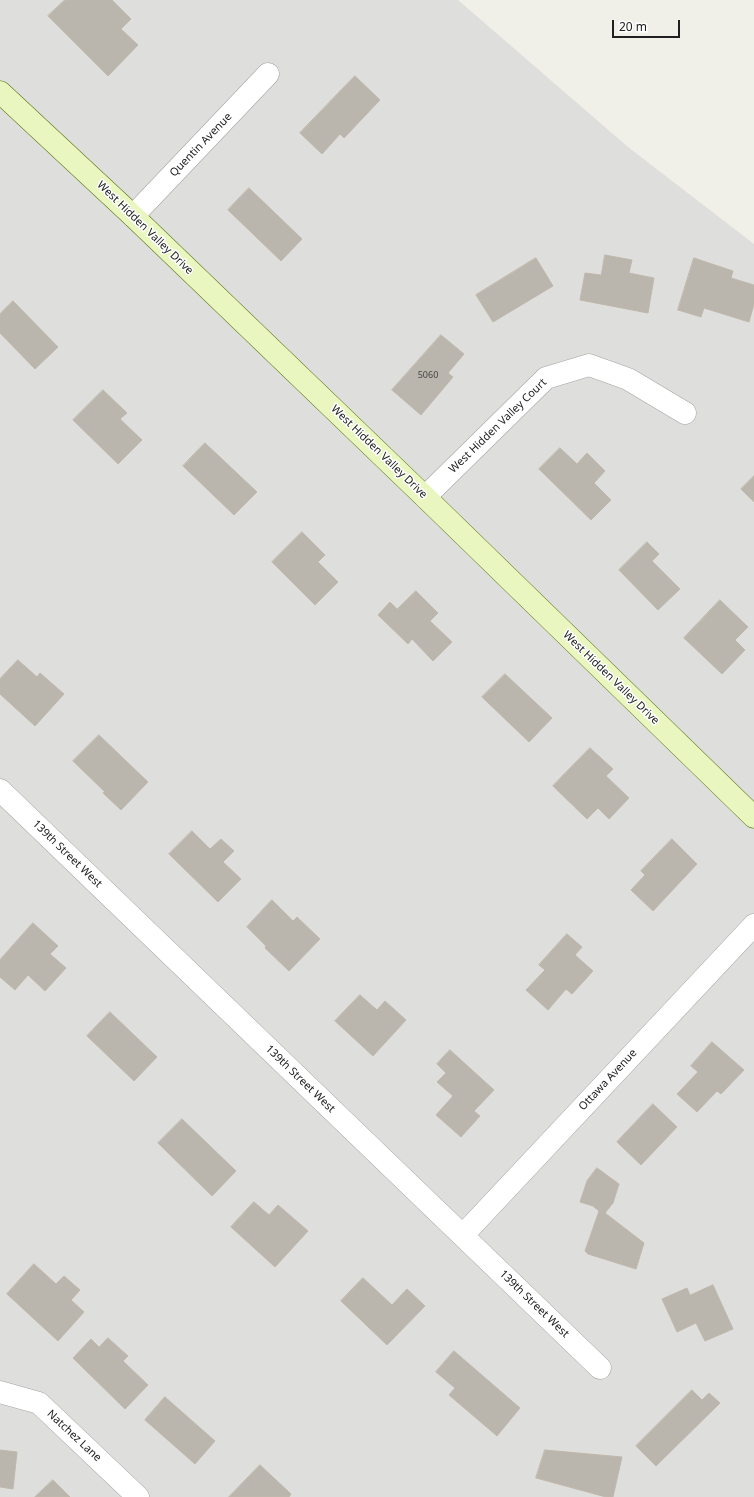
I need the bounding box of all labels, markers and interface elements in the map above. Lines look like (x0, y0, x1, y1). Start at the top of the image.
scale bar (614, 12, 682, 38)
text: 20 m (619, 18, 647, 35)
street label: Quentin Avenue (167, 110, 235, 180)
street label: West Hidden Valley Drive (94, 179, 196, 277)
house number: 5060 (418, 370, 438, 380)
street label: West Hidden Valley Court (447, 376, 549, 476)
street label: West Hidden Valley Drive (328, 403, 430, 501)
street label: West Hidden Valley Drive (560, 629, 662, 727)
street label: 139th Street West (29, 817, 105, 891)
street label: 139th Street West (262, 1042, 338, 1116)
street label: Ottawa Avenue (576, 1047, 640, 1113)
street label: 139th Street West (496, 1267, 572, 1341)
street label: Natchez Lane (44, 1407, 104, 1465)

